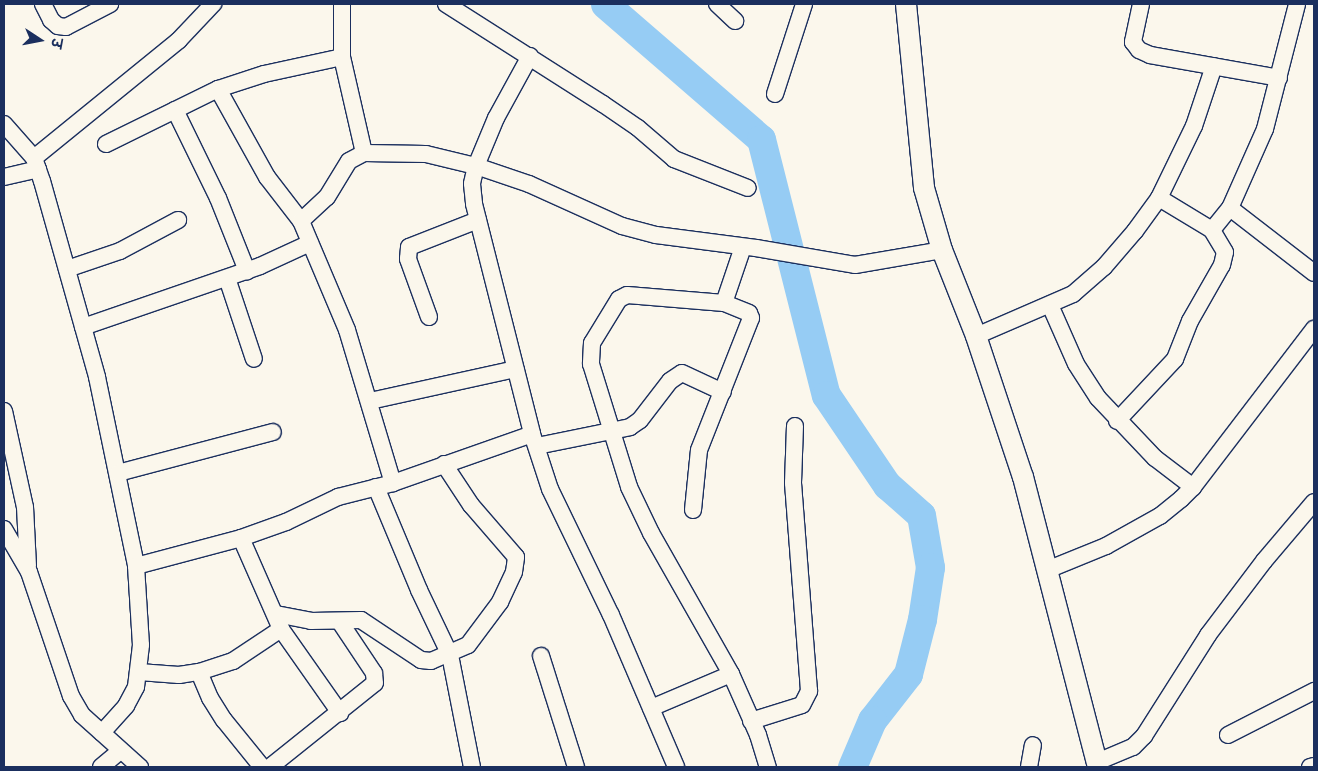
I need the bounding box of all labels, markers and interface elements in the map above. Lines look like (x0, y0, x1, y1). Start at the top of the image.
north arrow (15, 15, 65, 65)
text: उ (44, 36, 66, 50)

